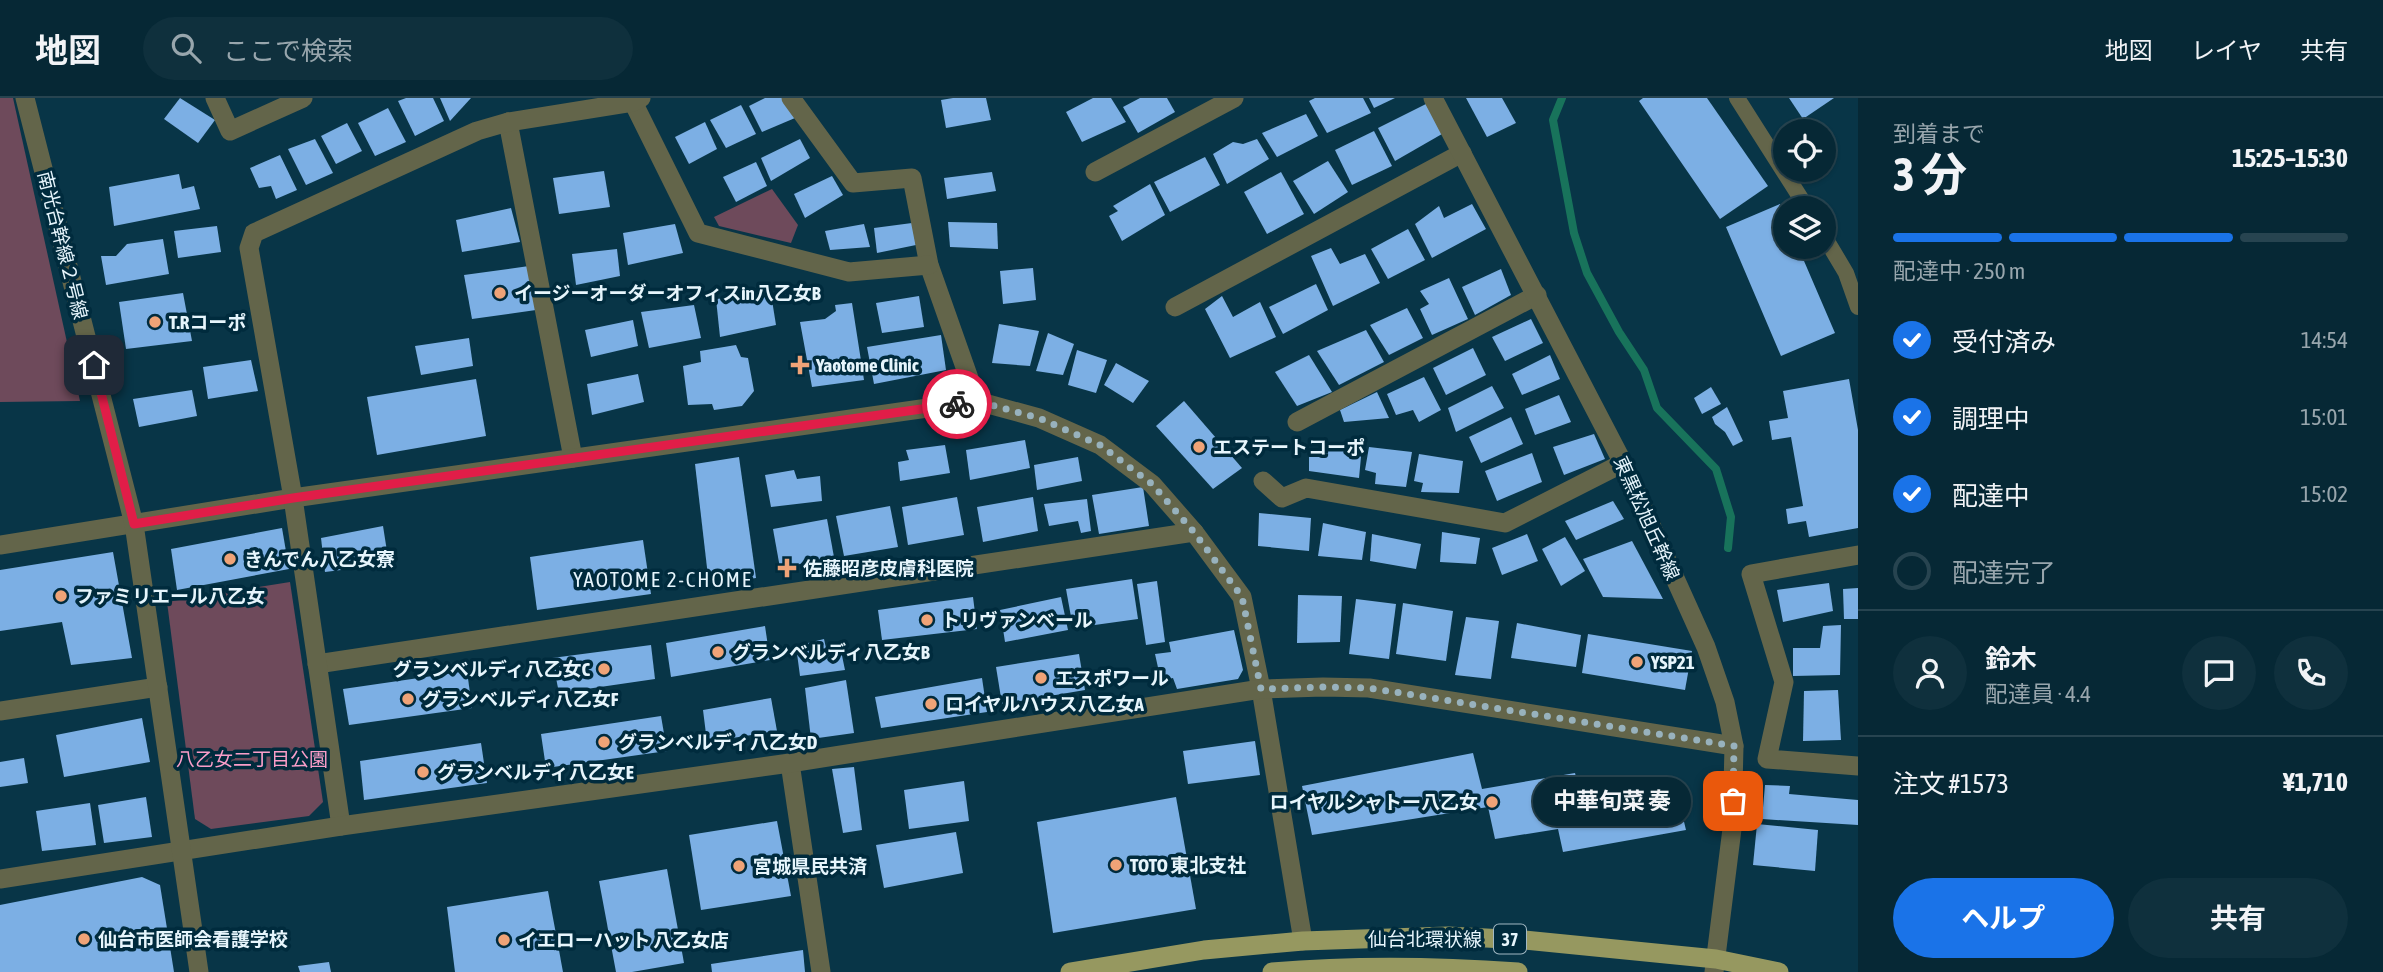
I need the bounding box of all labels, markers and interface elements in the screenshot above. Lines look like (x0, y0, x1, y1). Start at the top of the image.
search box (143, 17, 633, 80)
icon: search (167, 29, 205, 67)
text: 地図 (35, 31, 101, 69)
text: ここで検索 (223, 36, 353, 66)
text: 地図 (2105, 37, 2153, 64)
text: レイヤ (2191, 37, 2262, 64)
text: 共有 (2300, 37, 2348, 64)
map controls (1773, 119, 1836, 259)
button: locate (1773, 119, 1836, 182)
text: 到着まで (1893, 121, 1985, 147)
text: 15:25–15:30 (2232, 143, 2348, 173)
text: 3 分 (1893, 148, 1967, 201)
street label: 南光台幹線２号線 (34, 169, 92, 321)
button: layers (1773, 196, 1836, 259)
text: 配達中 · 250 m (1893, 258, 2025, 284)
place label: イージーオーダーオフィスin八乙女B (514, 282, 821, 304)
marker: イージーオーダーオフィスin八乙女B (492, 285, 508, 301)
place label: T.Rコーポ (169, 311, 246, 333)
marker: T.Rコーポ (147, 314, 163, 330)
icon: check (1893, 321, 1931, 359)
text: 受付済み (1952, 327, 2056, 357)
text: 14:54 (2301, 327, 2348, 353)
pin (64, 335, 124, 395)
icon: home (75, 346, 113, 384)
place label: Yaotome Clinic (815, 354, 919, 376)
marker: Yaotome Clinic (790, 355, 810, 375)
courier (922, 369, 992, 439)
icon: bike (938, 385, 976, 423)
icon: check (1893, 398, 1931, 436)
text: 調理中 (1952, 404, 2030, 434)
text: 15:01 (2300, 404, 2348, 430)
place label: エステートコーポ (1213, 436, 1365, 458)
marker: エステートコーポ (1191, 439, 1207, 455)
street label: 東黒松旭丘幹線 (1610, 453, 1684, 583)
icon: check (1893, 475, 1931, 513)
text: 配達中 (1952, 481, 2030, 511)
text: 15:02 (2300, 481, 2348, 507)
place label: きんでん八乙女寮 (244, 548, 395, 570)
marker: きんでん八乙女寮 (222, 551, 238, 567)
place label: 佐藤昭彦皮膚科医院 (803, 557, 974, 579)
marker: 佐藤昭彦皮膚科医院 (777, 558, 797, 578)
text: 配達完了 (1952, 558, 2056, 588)
district label: YAOTOME 2-CHOME (573, 567, 753, 591)
place label: ファミリエール八乙女 (75, 585, 265, 607)
marker: ファミリエール八乙女 (53, 588, 69, 604)
place label: トリヴァンベール (941, 609, 1093, 631)
marker: トリヴァンベール (919, 612, 935, 628)
button: person (1893, 636, 1967, 710)
button: chat (2182, 636, 2256, 710)
button: phone (2274, 636, 2348, 710)
place label: グランベルディ八乙女B (732, 641, 930, 663)
marker: グランベルディ八乙女B (710, 644, 726, 660)
text: 鈴木 (1985, 644, 2037, 674)
place label: YSP21 (1650, 651, 1695, 673)
marker: YSP21 (1629, 654, 1645, 670)
place label: グランベルディ八乙女C (393, 658, 590, 680)
marker: グランベルディ八乙女C (596, 661, 612, 677)
place label: エスポワール (1055, 667, 1169, 689)
marker: エスポワール (1033, 670, 1049, 686)
text: 配達員 · 4.4 (1985, 681, 2091, 707)
place label: グランベルディ八乙女F (422, 688, 619, 710)
marker: グランベルディ八乙女F (400, 691, 416, 707)
place label: ロイヤルハウス八乙女A (945, 693, 1144, 715)
marker: ロイヤルハウス八乙女A (923, 696, 939, 712)
place label: グランベルディ八乙女D (618, 731, 818, 753)
marker: グランベルディ八乙女D (596, 734, 612, 750)
park label: 八乙女二丁目公園 (176, 748, 328, 770)
place label: グランベルディ八乙女E (437, 761, 634, 783)
marker: グランベルディ八乙女E (415, 764, 431, 780)
text: ¥1,710 (2283, 767, 2348, 797)
text: 注文 #1573 (1893, 769, 2009, 799)
pin (1703, 771, 1763, 831)
callout: 中華旬菜 奏 (1534, 776, 1691, 826)
icon: bag (1714, 782, 1752, 820)
text: 中華旬菜 奏 (1553, 788, 1671, 814)
place label: ロイヤルシャトー八乙女 (1270, 791, 1478, 813)
marker: ロイヤルシャトー八乙女 (1484, 794, 1500, 810)
place label: TOTO 東北支社 (1130, 854, 1246, 876)
place label: 宮城県民共済 (753, 855, 867, 877)
marker: TOTO 東北支社 (1108, 857, 1124, 873)
marker: 宮城県民共済 (731, 858, 747, 874)
button: ヘルプ (1893, 878, 2114, 958)
button: 共有 (2128, 878, 2348, 958)
road number: 37 (1494, 924, 1526, 954)
place label: 仙台市医師会看護学校 (98, 928, 288, 950)
street label: 仙台北環状線 (1368, 928, 1482, 950)
place label: イエローハット 八乙女店 (518, 929, 729, 951)
marker: 仙台市医師会看護学校 (76, 931, 92, 947)
marker: イエローハット 八乙女店 (496, 932, 512, 948)

